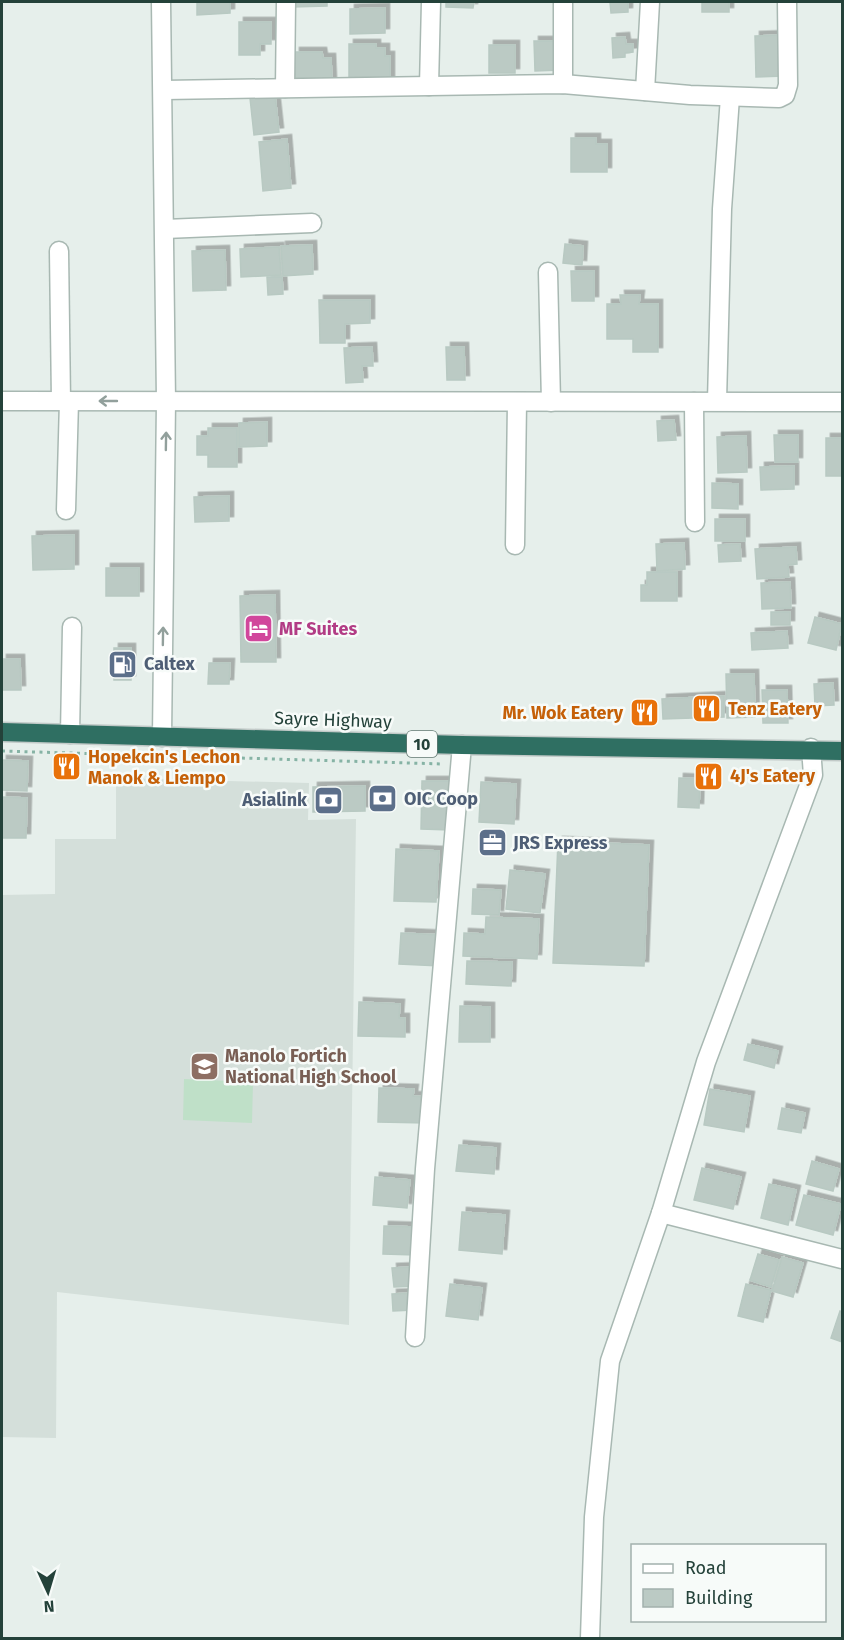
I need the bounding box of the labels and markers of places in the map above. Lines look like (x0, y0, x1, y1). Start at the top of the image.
hotel icon: MF Suites (242, 613, 274, 645)
place label: MF Suites (279, 618, 357, 640)
fuel station icon: Caltex (107, 648, 139, 680)
place label: Caltex (144, 653, 196, 675)
restaurant icon: Tenz Eatery (691, 693, 723, 725)
restaurant icon: Mr. Wok Eatery (628, 697, 660, 729)
place label: Tenz Eatery (728, 698, 822, 720)
place label: Mr. Wok Eatery (502, 702, 624, 724)
place label: Hopekcin's Lechon Manok & Liempo (88, 746, 240, 789)
restaurant icon: Hopekcin's Lechon Manok & Liempo (51, 751, 83, 783)
restaurant icon: 4J's Eatery (693, 760, 725, 792)
place label: 4J's Eatery (730, 765, 816, 787)
bank icon: OIC Coop (367, 783, 399, 815)
bank icon: Asialink (312, 784, 344, 816)
place label: OIC Coop (404, 788, 478, 810)
place label: Asialink (241, 789, 308, 811)
office icon: JRS Express (476, 827, 508, 859)
place label: JRS Express (512, 832, 608, 854)
place label: Manolo Fortich National High School (225, 1045, 397, 1088)
school or university icon: Manolo Fortich National High School (188, 1050, 220, 1082)

